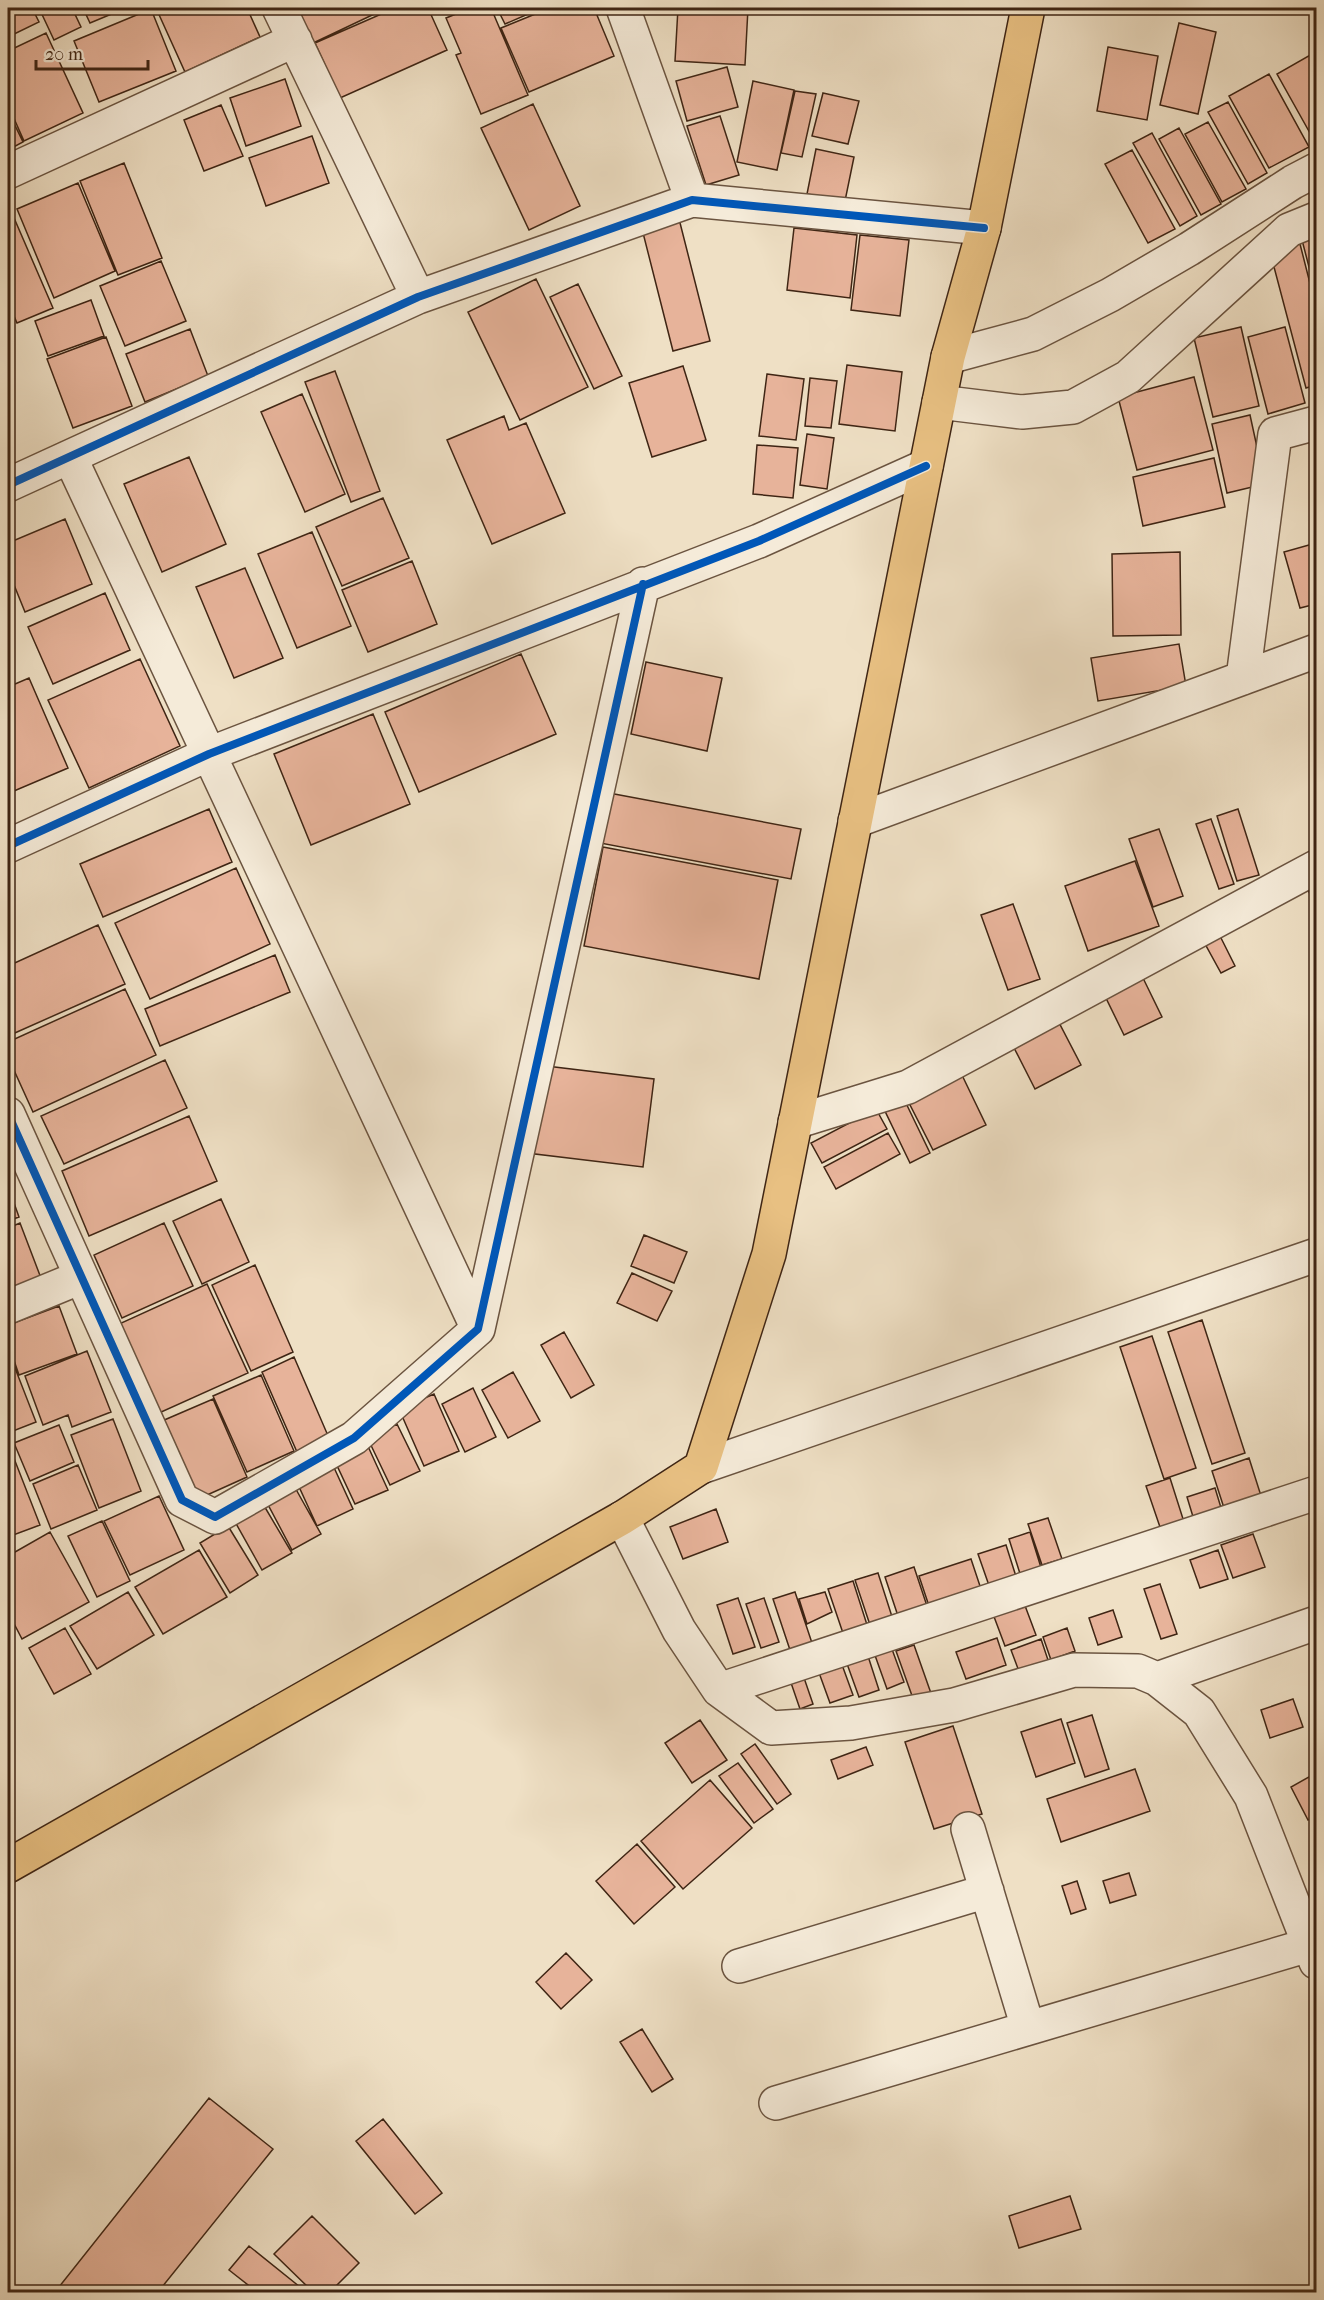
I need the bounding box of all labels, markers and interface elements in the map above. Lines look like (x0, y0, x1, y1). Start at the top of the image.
scale bar (36, 33, 148, 71)
text: 20 m (45, 44, 83, 65)

